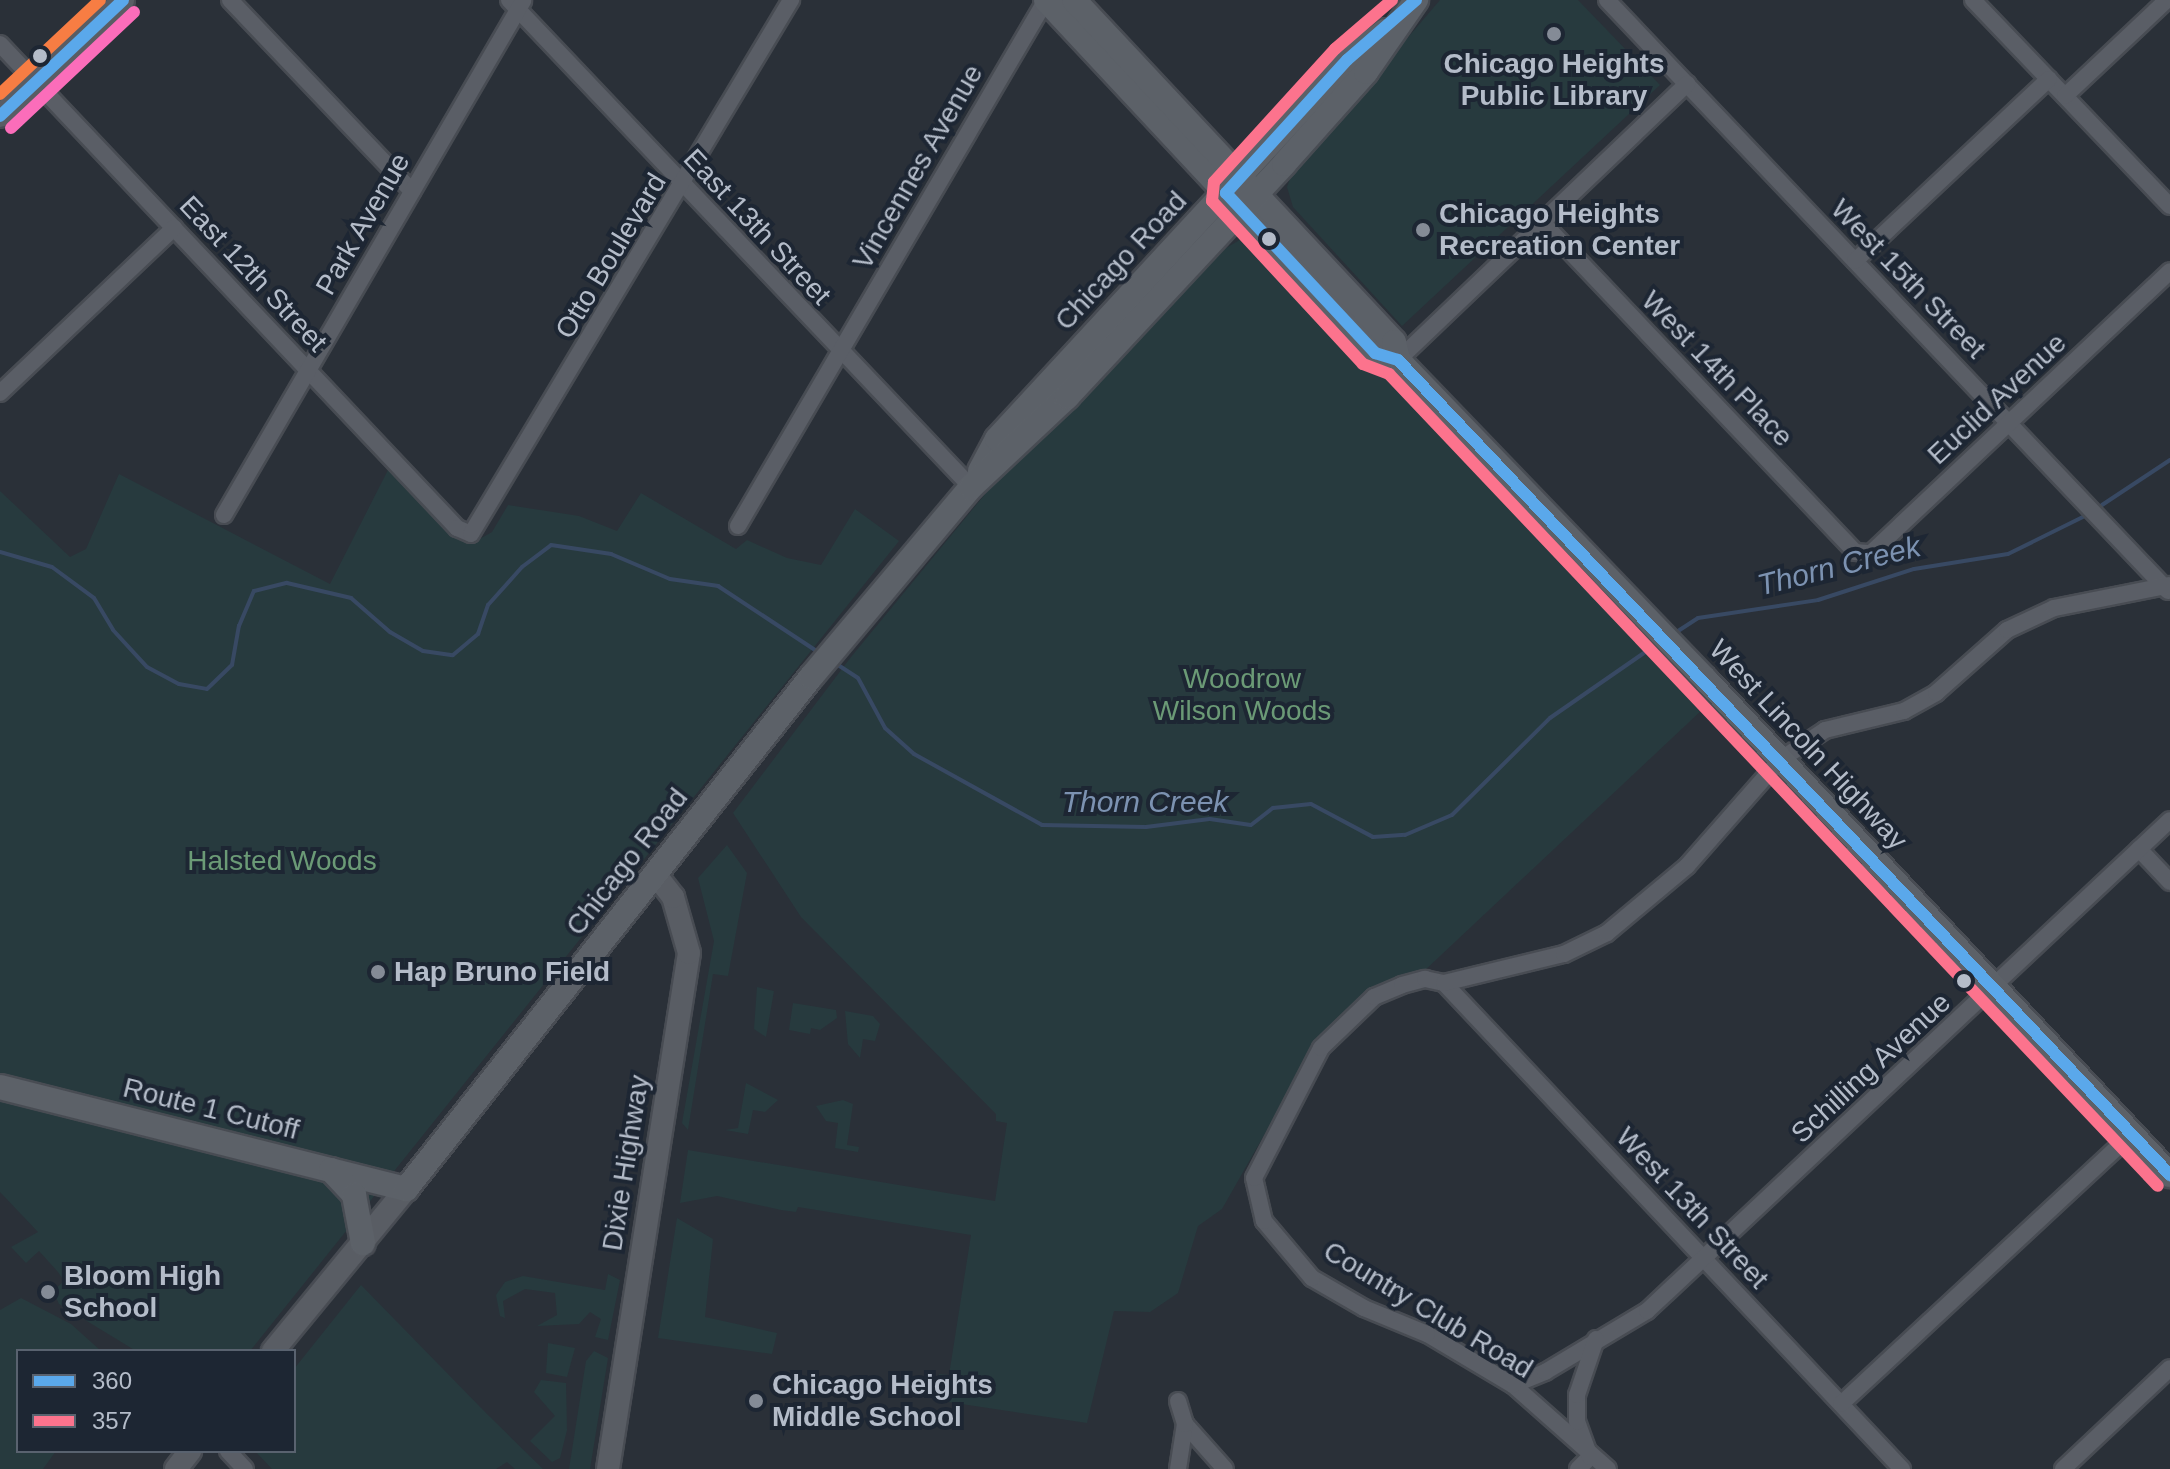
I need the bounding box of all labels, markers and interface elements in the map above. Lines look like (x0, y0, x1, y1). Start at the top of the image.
marker: Chicago Heights Public Library (1545, 25, 1563, 43)
place label: Chicago Heights Public Library (1444, 47, 1664, 113)
unlabelled marker (32, 48, 48, 64)
street label: Vincennes Avenue (845, 58, 991, 276)
street label: East 13th Street (676, 142, 838, 312)
street label: Park Avenue (308, 146, 418, 302)
street label: Otto Boulevard (549, 167, 673, 345)
street label: Chicago Road (1048, 185, 1194, 337)
street label: East 12th Street (172, 189, 334, 359)
street label: West 15th Street (1824, 193, 1992, 365)
place label: Chicago Heights Recreation Center (1439, 197, 1680, 263)
marker: Chicago Heights Recreation Center (1414, 221, 1432, 239)
unlabelled marker (1261, 231, 1277, 247)
street label: West 14th Place (1634, 284, 1800, 454)
street label: Euclid Avenue (1920, 326, 2074, 472)
water label: Thorn Creek (1754, 528, 1924, 604)
street label: West Lincoln Highway (1702, 633, 1914, 857)
park label: Woodrow Wilson Woods (1153, 662, 1331, 728)
street label: Chicago Road (559, 782, 695, 942)
water label: Thorn Creek (1062, 784, 1228, 820)
park label: Halsted Woods (187, 844, 377, 878)
place label: Hap Bruno Field (394, 955, 610, 989)
marker: Hap Bruno Field (369, 963, 387, 981)
unlabelled marker (1956, 973, 1972, 989)
street label: Schilling Avenue (1784, 985, 1958, 1151)
street label: Route 1 Cutoff (120, 1071, 302, 1147)
street label: Dixie Highway (596, 1073, 656, 1253)
street label: West 13th Street (1609, 1120, 1775, 1296)
street label: Country Club Road (1317, 1234, 1539, 1386)
place label: Bloom High School (64, 1259, 221, 1325)
marker: Bloom High School (39, 1283, 57, 1301)
legend (16, 1349, 296, 1453)
text: 360 (92, 1367, 132, 1394)
place label: Chicago Heights Middle School (772, 1368, 993, 1434)
marker: Chicago Heights Middle School (747, 1392, 765, 1410)
text: 357 (92, 1407, 132, 1434)

